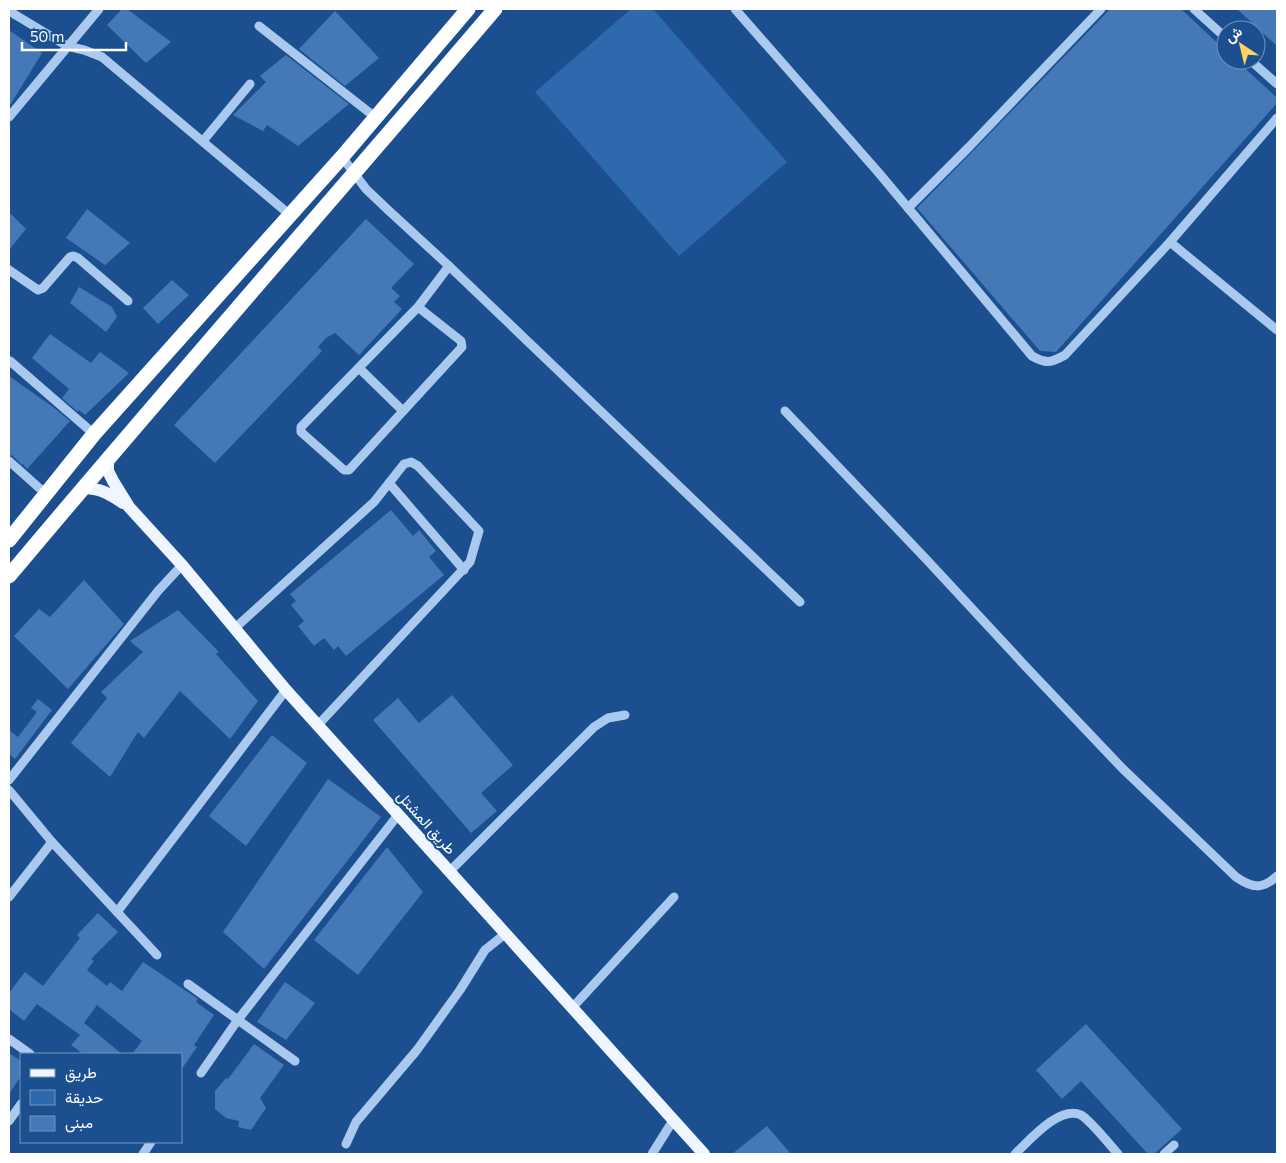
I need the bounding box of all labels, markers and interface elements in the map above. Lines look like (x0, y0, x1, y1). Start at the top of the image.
scale bar (22, 20, 126, 52)
north arrow (1216, 20, 1266, 70)
text: ش (1221, 22, 1246, 47)
text: 50 m (30, 27, 64, 45)
street label: طريق المشتل (392, 786, 460, 859)
legend (20, 1053, 182, 1143)
text: طريق (65, 1063, 97, 1083)
text: حديقة (65, 1088, 103, 1107)
text: مبنى (65, 1113, 93, 1133)

